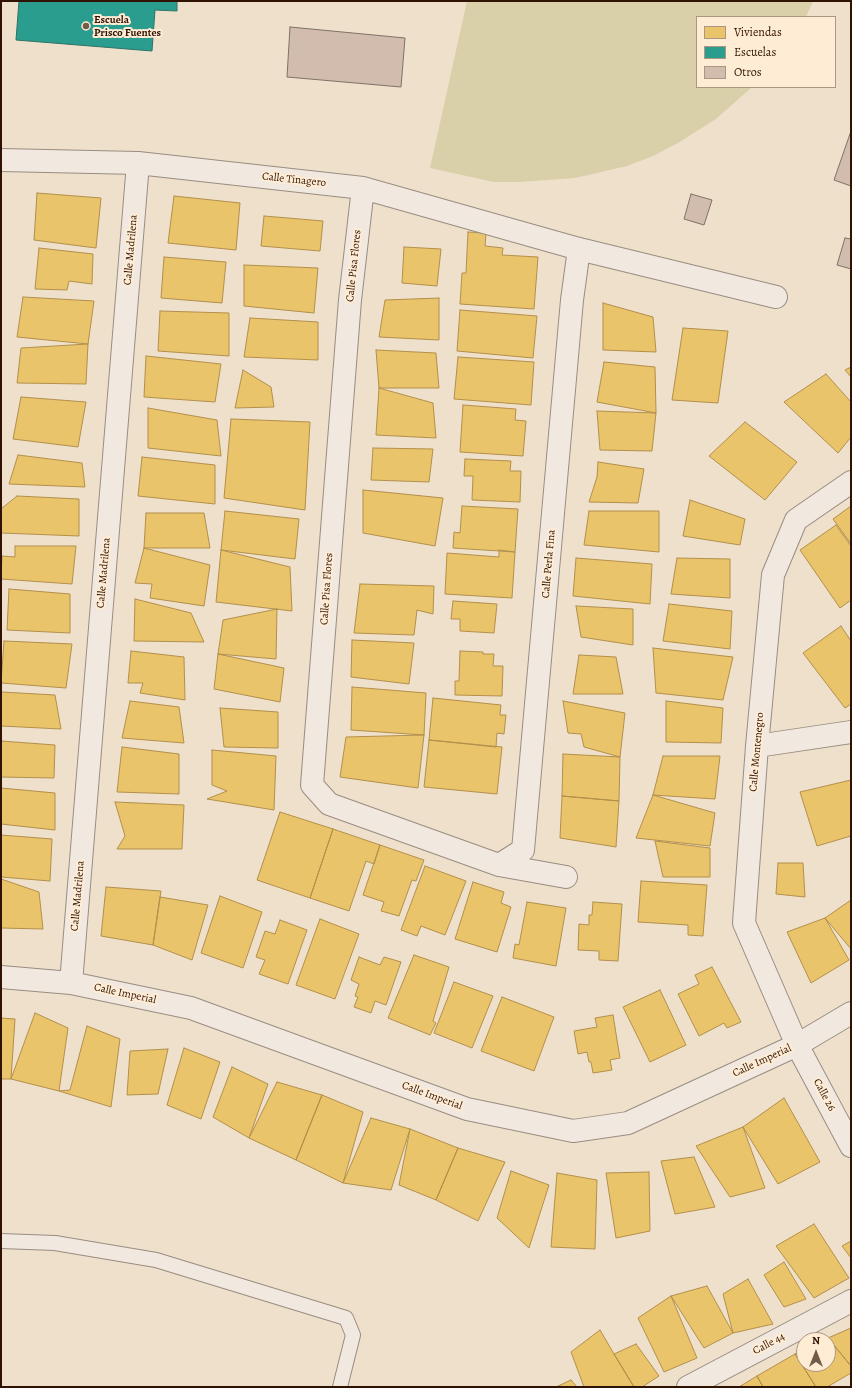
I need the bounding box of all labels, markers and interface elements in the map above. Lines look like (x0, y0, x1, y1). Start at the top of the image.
place label: Escuela Prisco Fuentes (94, 13, 161, 39)
legend (696, 16, 836, 88)
marker: Escuela Prisco Fuentes (81, 21, 91, 31)
text: Viviendas (734, 24, 782, 40)
text: Escuelas (734, 44, 776, 60)
text: Otros (734, 64, 762, 80)
street label: Calle Tinagero (261, 170, 327, 190)
street label: Calle Madrilena (121, 214, 141, 286)
street label: Calle Pisa Flores (344, 229, 364, 303)
street label: Calle Perla Fina (539, 529, 559, 599)
street label: Calle Madrilena (94, 537, 114, 609)
street label: Calle Pisa Flores (318, 552, 336, 626)
street label: Calle Montenegro (747, 712, 767, 792)
street label: Calle Madrilena (68, 860, 88, 932)
street label: Calle Imperial (93, 981, 157, 1007)
street label: Calle Imperial (730, 1042, 794, 1080)
street label: Calle 26 (810, 1077, 838, 1113)
street label: Calle Imperial (400, 1079, 464, 1113)
street label: Calle 44 (751, 1330, 787, 1358)
north arrow (796, 1332, 836, 1372)
text: N (812, 1333, 820, 1348)

